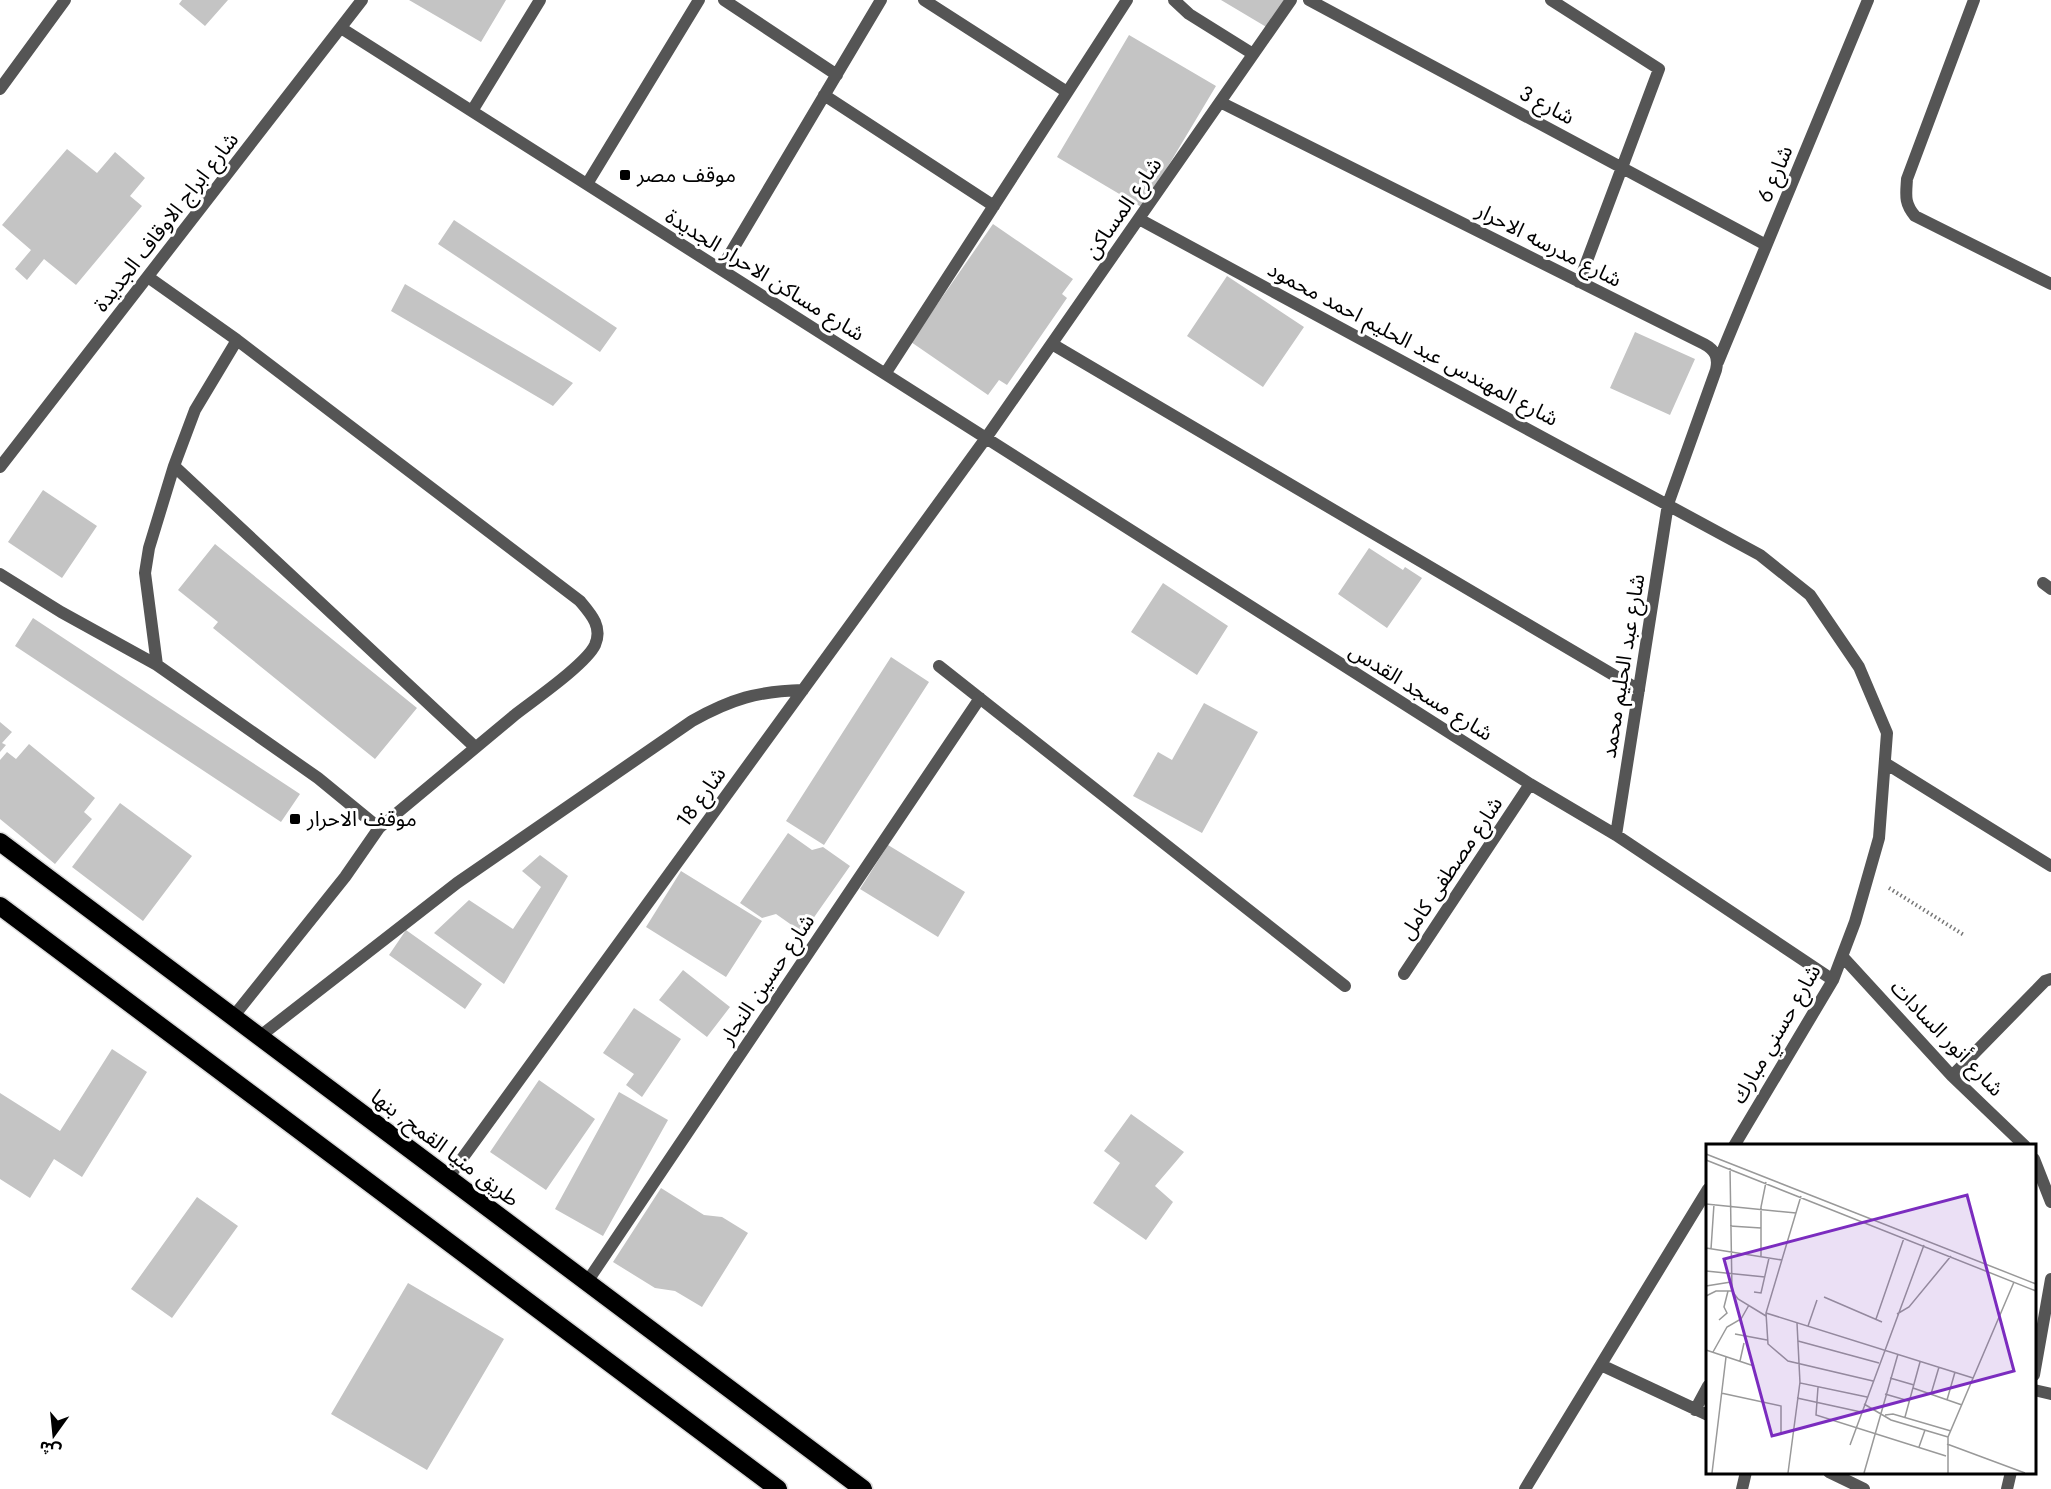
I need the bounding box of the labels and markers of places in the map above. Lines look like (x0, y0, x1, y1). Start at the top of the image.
place label: موقف مصر (636, 160, 736, 190)
marker: موقف مصر (618, 168, 632, 182)
place label: موقف الاحرار (306, 804, 417, 834)
marker: موقف الاحرار (288, 812, 302, 826)

